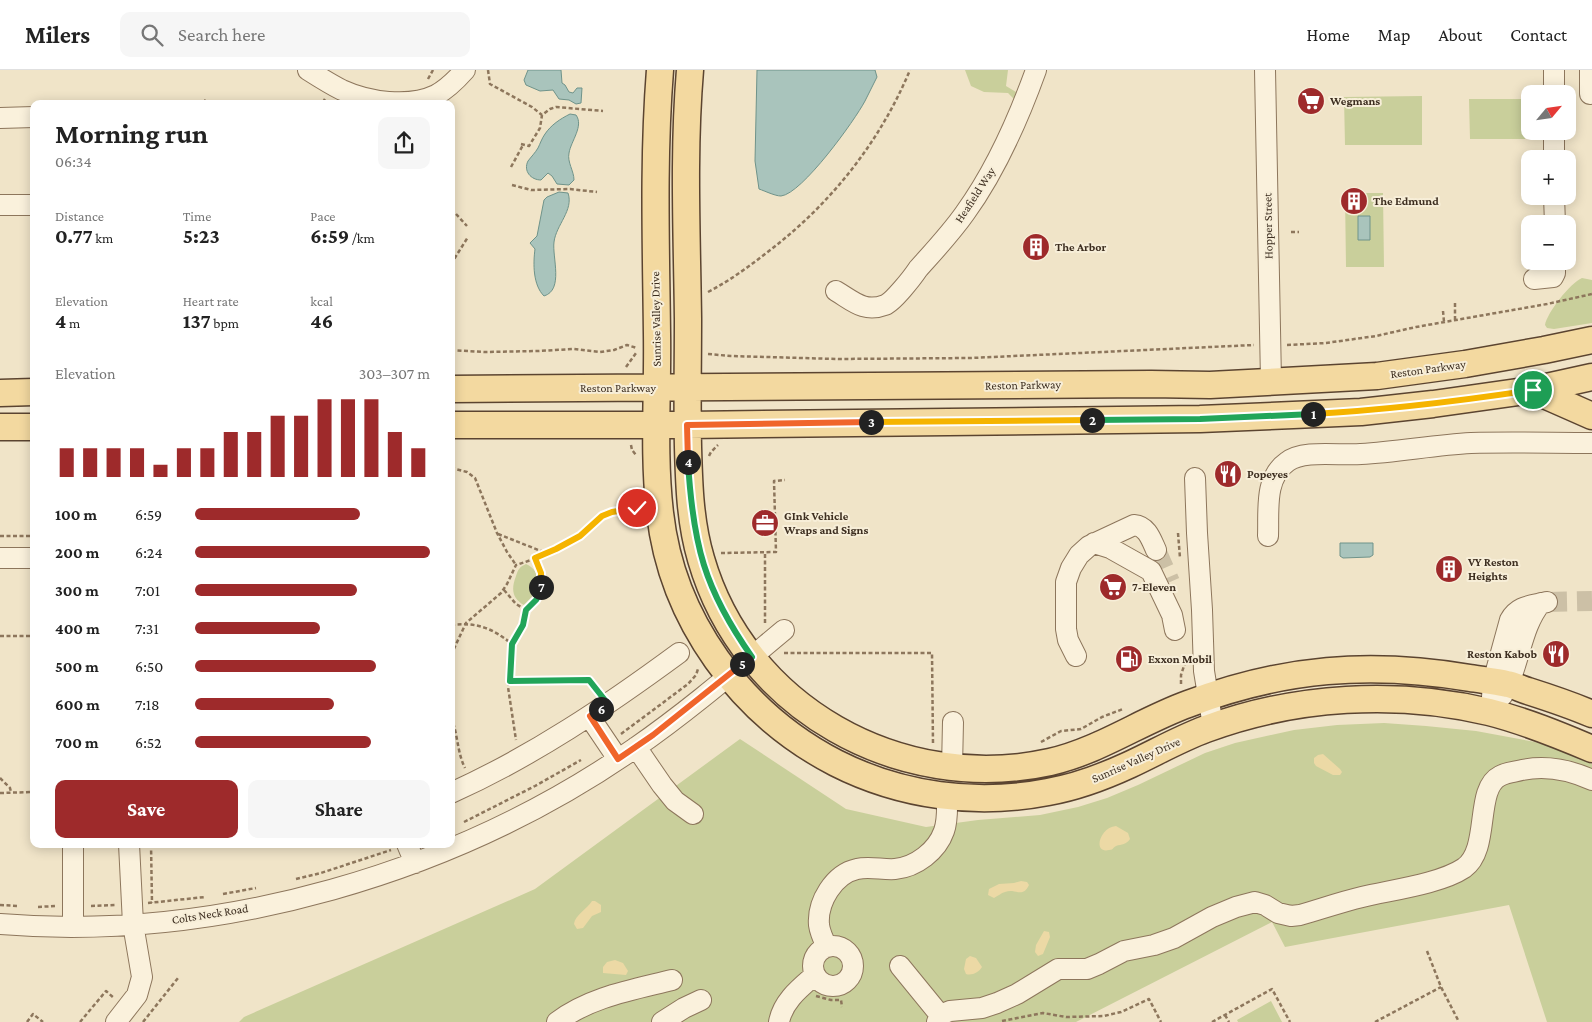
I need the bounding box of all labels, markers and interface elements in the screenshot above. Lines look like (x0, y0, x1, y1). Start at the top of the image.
search box (120, 12, 470, 57)
text: Milers (25, 21, 90, 48)
icon: search (138, 21, 166, 49)
text: Search here (178, 24, 265, 45)
text: Home (1307, 25, 1350, 45)
text: Map (1378, 25, 1410, 45)
text: About (1438, 25, 1482, 45)
text: Contact (1510, 25, 1567, 45)
north arrow (1521, 85, 1576, 140)
map controls (1521, 85, 1576, 270)
supermarket icon: Wegmans (1296, 86, 1326, 116)
place label: Wegmans (1329, 94, 1380, 108)
button: share (378, 117, 430, 169)
text: Morning run (55, 118, 208, 149)
button: + (1521, 150, 1576, 205)
text: 06:34 (55, 153, 92, 170)
street label: Heafield Way (952, 164, 998, 225)
building icon: The Edmund (1339, 186, 1369, 216)
street label: Hopper Street (1260, 192, 1276, 259)
place label: The Edmund (1373, 194, 1439, 208)
text: Distance (55, 208, 104, 224)
text: Time (183, 208, 211, 224)
text: Pace (310, 208, 336, 224)
button: − (1521, 215, 1576, 270)
text: 0.77 (55, 224, 93, 248)
text: 5:23 (183, 224, 220, 248)
text: 6:59 (310, 224, 349, 248)
text: km (93, 230, 113, 246)
text: /km (349, 230, 375, 246)
building icon: The Arbor (1021, 232, 1051, 262)
place label: The Arbor (1055, 240, 1107, 254)
street label: Sunrise Valley Drive (648, 271, 664, 367)
text: Elevation (55, 293, 108, 309)
text: Heart rate (183, 293, 239, 309)
text: kcal (310, 293, 333, 309)
text: 4 (55, 309, 66, 333)
text: 137 (183, 309, 211, 333)
text: 46 (310, 309, 333, 333)
text: m (66, 315, 80, 331)
text: bpm (211, 315, 239, 331)
street label: Reston Parkway (1389, 357, 1467, 381)
text: Elevation (55, 365, 116, 382)
text: 303–307 m (359, 365, 430, 382)
pin (1512, 369, 1554, 411)
icon: arrive (1519, 376, 1547, 404)
street label: Reston Parkway (985, 377, 1062, 393)
street label: Reston Parkway (580, 381, 656, 395)
pin: 1 (1300, 402, 1326, 426)
text: 1 (1311, 406, 1316, 422)
pin: 2 (1080, 408, 1104, 432)
pin: 3 (858, 410, 884, 434)
text: 2 (1089, 412, 1096, 428)
text: 3 (868, 414, 875, 430)
pin: 4 (676, 450, 700, 474)
text: 4 (685, 454, 692, 470)
restaurant icon: Popeyes (1213, 459, 1243, 489)
place label: Popeyes (1247, 467, 1288, 481)
pin (616, 487, 658, 529)
icon: check (623, 494, 651, 522)
text: 100 m (55, 506, 97, 523)
text: 6:59 (135, 506, 162, 523)
office icon: GInk Vehicle Wraps and Signs (750, 508, 780, 538)
place label: GInk Vehicle Wraps and Signs (783, 509, 868, 537)
text: 200 m (55, 544, 99, 561)
text: 6:24 (135, 544, 163, 561)
building icon: VY Reston Heights (1434, 554, 1464, 584)
place label: VY Reston Heights (1467, 555, 1519, 583)
supermarket icon: 7-Eleven (1098, 572, 1128, 602)
pin: 7 (528, 574, 554, 600)
text: 7 (538, 579, 545, 595)
place label: 7-Eleven (1132, 580, 1176, 594)
text: 300 m (55, 582, 99, 599)
text: 7:01 (135, 582, 160, 599)
text: 400 m (55, 620, 100, 637)
text: 7:31 (135, 620, 159, 637)
restaurant icon: Reston Kabob (1541, 639, 1571, 669)
fuel station icon: Exxon Mobil (1114, 644, 1144, 674)
place label: Reston Kabob (1467, 647, 1537, 661)
pin: 5 (730, 652, 754, 676)
place label: Exxon Mobil (1148, 652, 1213, 666)
text: 5 (739, 656, 746, 672)
text: 500 m (55, 658, 99, 675)
text: 6:50 (135, 658, 163, 675)
text: 600 m (55, 696, 100, 713)
text: 7:18 (135, 696, 160, 713)
pin: 6 (588, 696, 614, 722)
text: 6 (598, 701, 605, 717)
text: 700 m (55, 734, 99, 751)
text: 6:52 (135, 734, 162, 751)
street label: Sunrise Valley Drive (1090, 734, 1182, 786)
button: Save (55, 780, 238, 838)
button: Share (248, 780, 430, 838)
street label: Colts Neck Road (171, 901, 250, 927)

